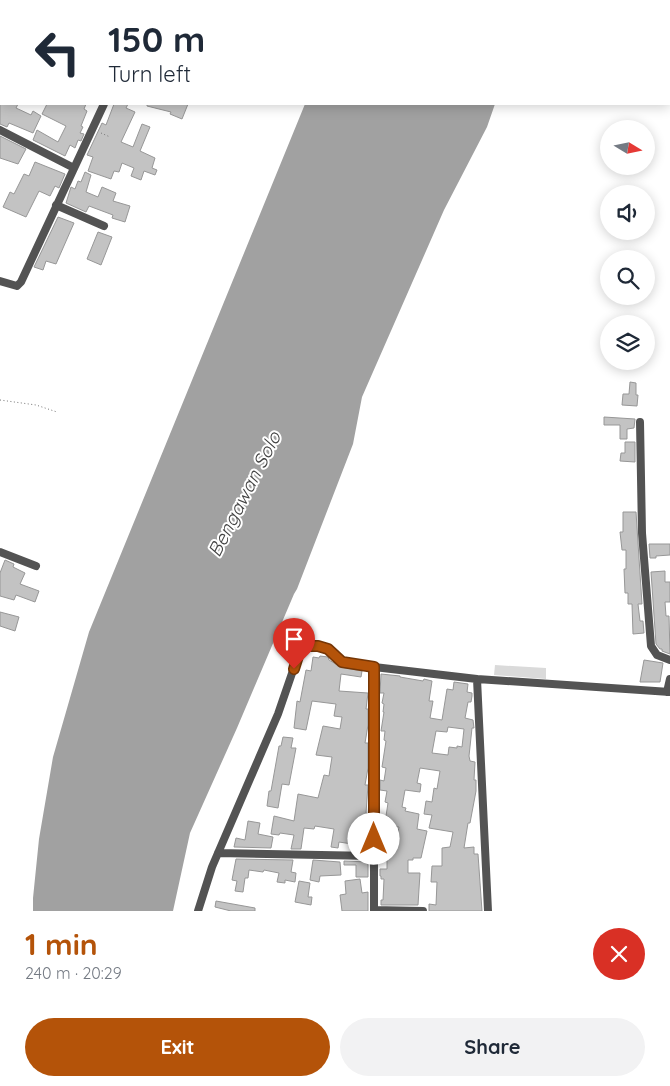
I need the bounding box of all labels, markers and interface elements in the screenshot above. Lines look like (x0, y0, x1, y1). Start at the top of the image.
text: 150 m (108, 17, 205, 61)
icon: left (25, 20, 90, 85)
text: Turn left (108, 60, 191, 88)
north arrow (600, 120, 655, 175)
map controls (600, 120, 655, 370)
button: sound (600, 185, 655, 240)
button: search (600, 250, 655, 305)
button: layers (600, 315, 655, 370)
water label: Bengawan Solo (202, 426, 286, 561)
pin (273, 618, 315, 669)
icon: arrive (280, 625, 308, 653)
position arrow (347, 812, 399, 864)
text: 1 min (25, 925, 98, 963)
button: close (593, 928, 645, 980)
text: 240 m · 20:29 (25, 963, 122, 983)
button: Exit (25, 1018, 330, 1076)
button: Share (340, 1018, 645, 1076)

